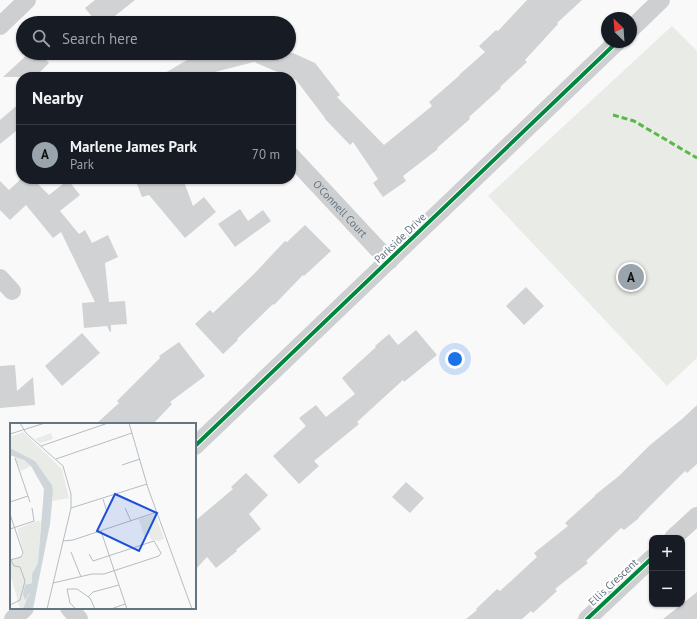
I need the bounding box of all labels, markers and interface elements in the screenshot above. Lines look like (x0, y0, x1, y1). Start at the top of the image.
north arrow (601, 12, 637, 48)
search box (16, 16, 296, 60)
icon: search (30, 27, 52, 49)
text: Search here (62, 29, 138, 48)
text: Nearby (32, 87, 83, 109)
text: Marlene James Park (70, 137, 197, 156)
text: A (41, 146, 49, 163)
text: 70 m (252, 146, 280, 163)
text: Park (70, 156, 94, 173)
street label: O'Connell Court (310, 177, 370, 240)
street label: Parkside Drive (371, 209, 429, 266)
pin: A (618, 262, 644, 292)
your location (445, 349, 465, 369)
inset map (10, 423, 196, 609)
map controls (649, 535, 685, 607)
button: + (649, 535, 685, 571)
street label: Ellis Crescent (585, 555, 641, 609)
button: − (649, 571, 685, 607)

